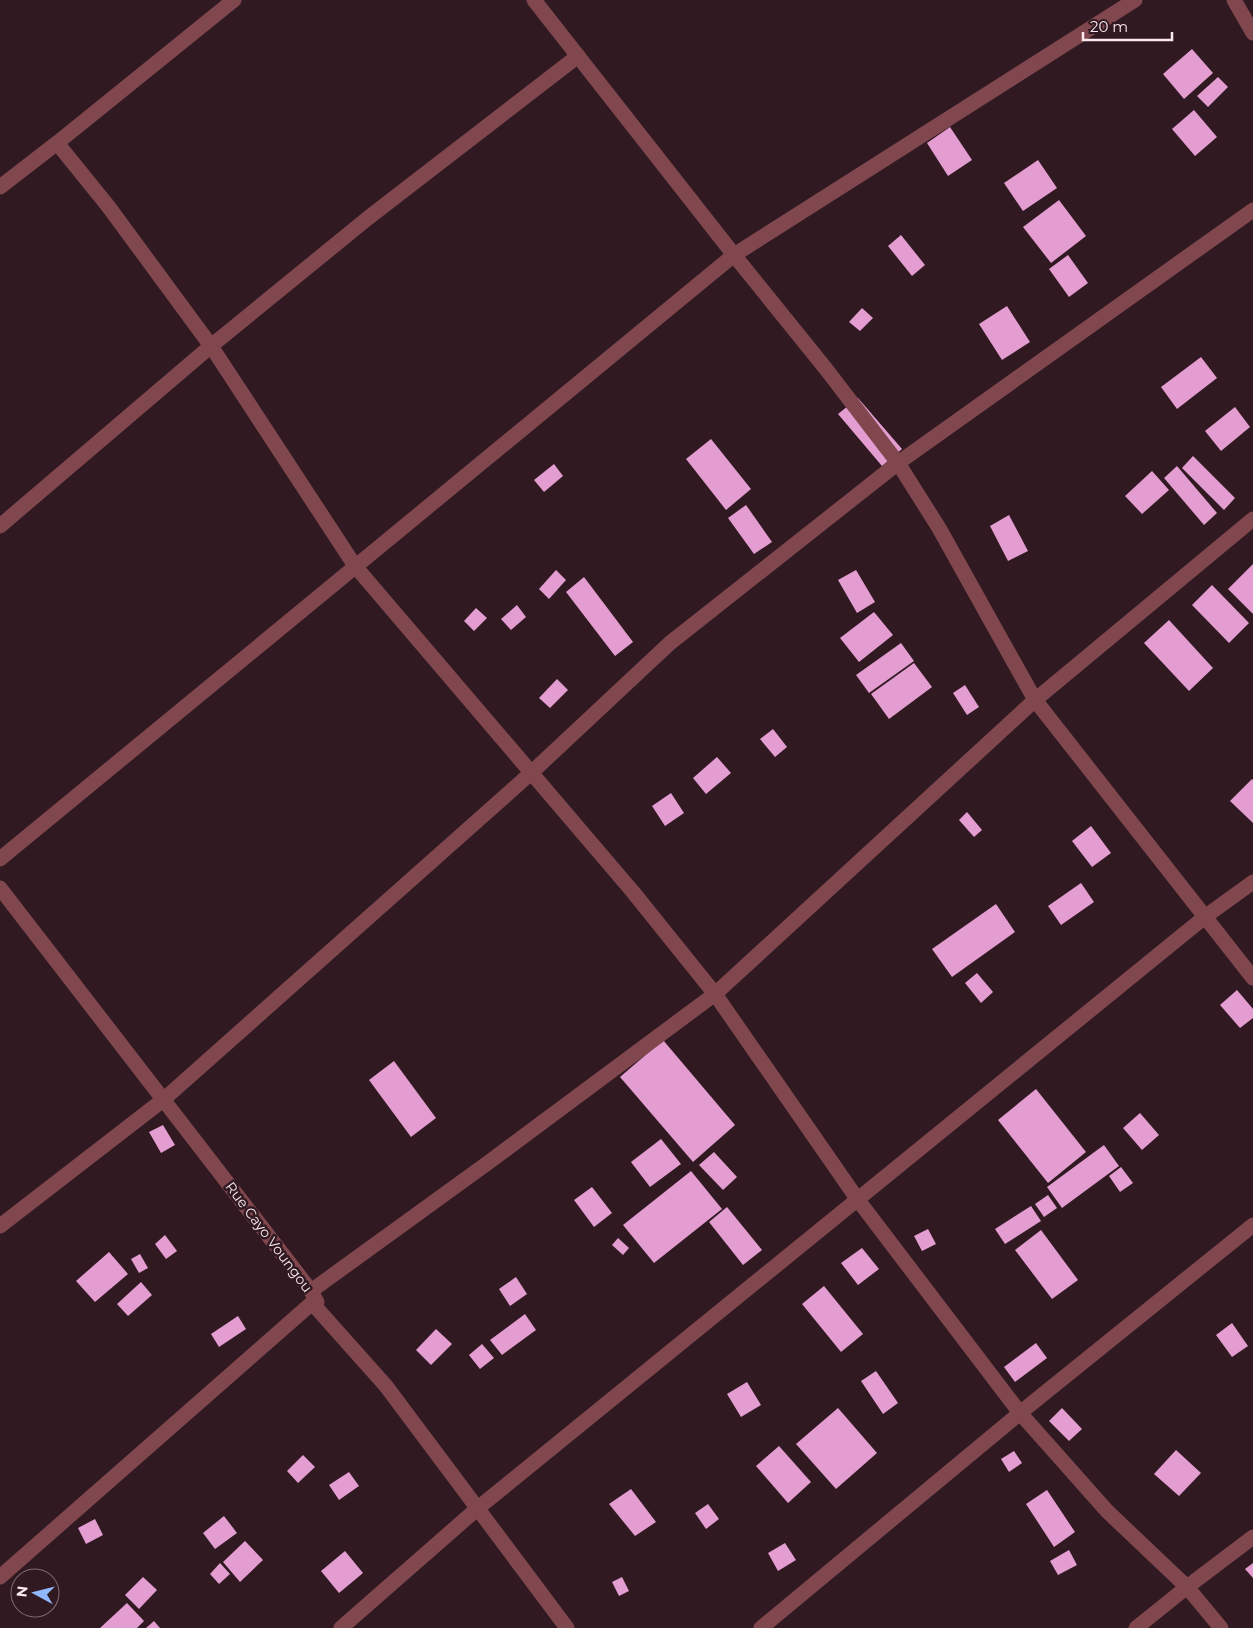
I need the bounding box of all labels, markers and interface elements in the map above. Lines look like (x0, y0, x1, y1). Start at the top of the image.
scale bar (1083, 10, 1172, 42)
text: 20 m (1090, 17, 1128, 36)
street label: Rue Cayo Voungou (222, 1178, 316, 1296)
north arrow (10, 1568, 60, 1618)
text: N (12, 1585, 32, 1598)

